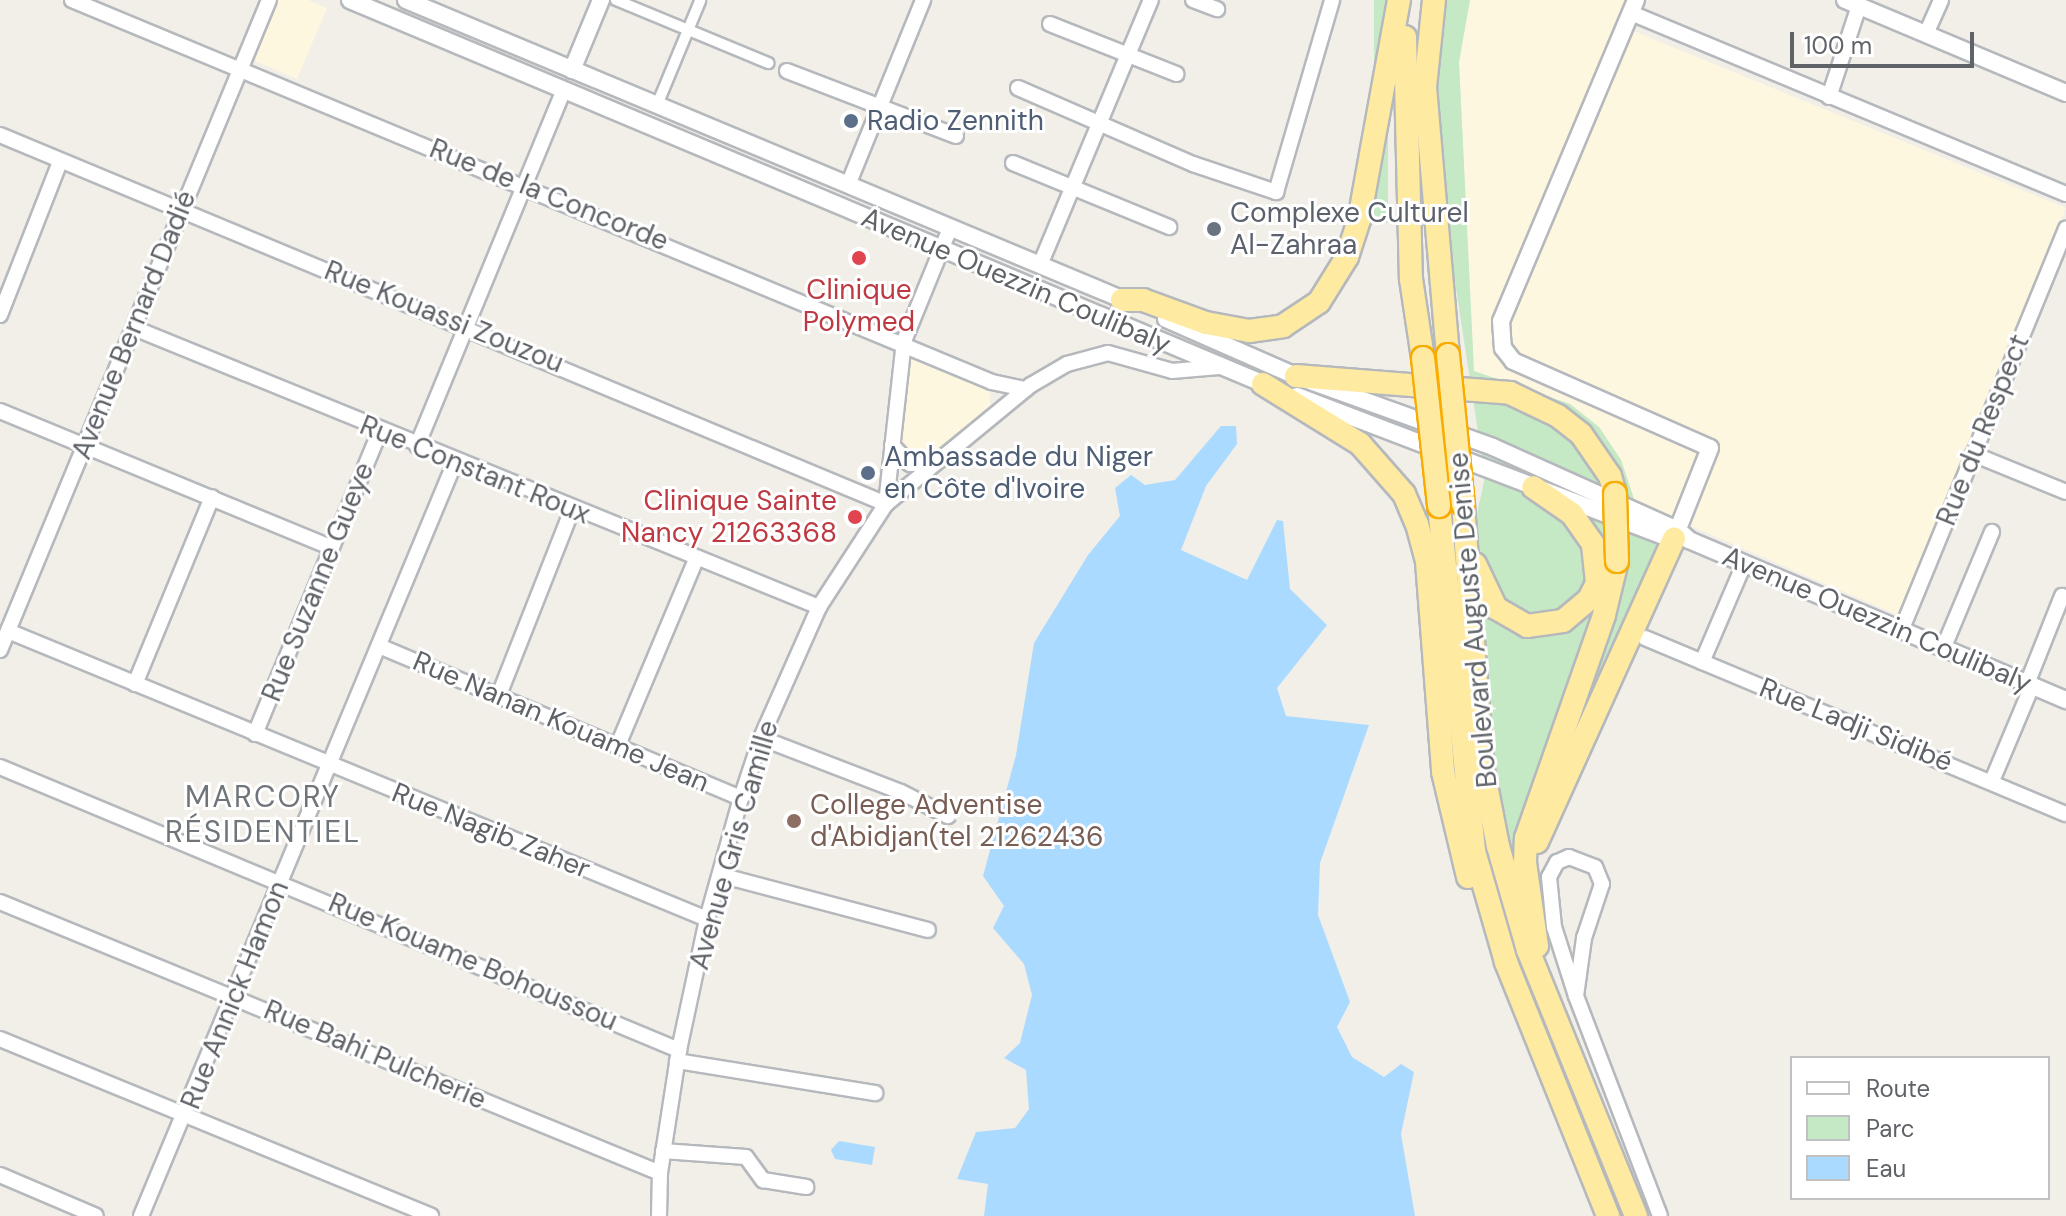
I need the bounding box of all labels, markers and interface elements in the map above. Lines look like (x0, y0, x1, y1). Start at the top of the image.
scale bar (1794, 16, 1978, 66)
text: 100 m (1804, 30, 1872, 61)
place label: Radio Zennith (867, 104, 1044, 138)
marker: Radio Zennith (842, 112, 860, 130)
street label: Rue de la Concorde (425, 132, 673, 258)
street label: Avenue Bernard Dadié (65, 186, 203, 464)
place label: Complexe Culturel Al-Zahraa (1230, 196, 1469, 262)
street label: Avenue Ouezzin Coulibaly (856, 201, 1176, 361)
marker: Complexe Culturel Al-Zahraa (1205, 220, 1223, 238)
marker: Clinique Polymed (848, 247, 870, 269)
street label: Rue Kouassi Zouzou (320, 254, 568, 380)
place label: Clinique Polymed (803, 273, 915, 339)
street label: Rue du Respect (1929, 330, 2037, 530)
street label: Rue Constant Roux (355, 408, 595, 532)
place label: Ambassade du Niger en Côte d'Ivoire (884, 440, 1153, 506)
street label: Boulevard Auguste Denise (1442, 451, 1504, 789)
street label: Rue Suzanne Gueye (255, 458, 381, 706)
marker: Ambassade du Niger en Côte d'Ivoire (859, 464, 877, 482)
place label: Clinique Sainte Nancy 21263368 (621, 484, 837, 550)
marker: Clinique Sainte Nancy 21263368 (844, 506, 866, 528)
street label: Avenue Ouezzin Coulibaly (1717, 540, 2037, 700)
street label: Rue Nanan Kouame Jean (408, 644, 714, 800)
street label: Rue Ladji Sidibé (1755, 671, 1957, 779)
street label: Avenue Gris Camille (682, 716, 786, 974)
street label: Rue Nagib Zaher (387, 776, 595, 886)
district label: MARCORY RÉSIDENTIEL (165, 779, 361, 850)
place label: College Adventise d'Abidjan(tel 21262436 (810, 788, 1104, 854)
marker: College Adventise d'Abidjan(tel 21262436 (785, 812, 803, 830)
street label: Rue Annick Hamon (174, 876, 296, 1114)
street label: Rue Kouame Bohoussou (323, 886, 623, 1038)
street label: Rue Bahi Pulcherie (259, 993, 491, 1117)
legend (1790, 1056, 2050, 1200)
text: Route (1866, 1073, 1930, 1104)
text: Parc (1866, 1113, 1915, 1144)
text: Eau (1866, 1153, 1906, 1184)

